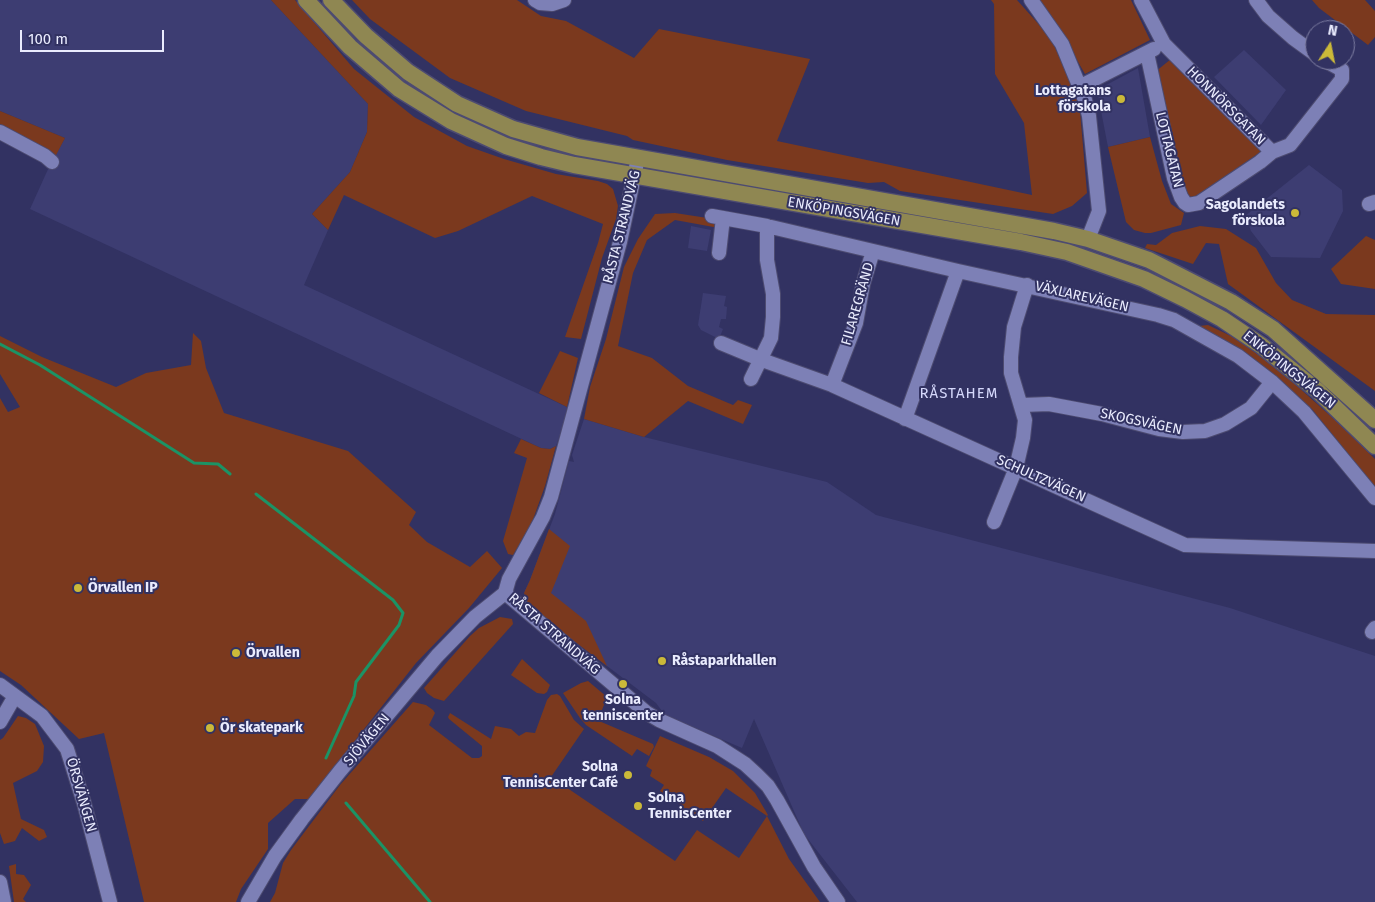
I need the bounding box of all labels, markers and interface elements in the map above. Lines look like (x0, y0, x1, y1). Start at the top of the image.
scale bar (22, 20, 166, 52)
north arrow (1305, 20, 1355, 70)
text: N (1327, 22, 1339, 40)
text: 100 m (28, 30, 68, 48)
street label: HONNÖRSGATAN (1183, 63, 1269, 149)
place label: Lottagatans förskola (1035, 83, 1111, 115)
marker: Lottagatans förskola (1115, 93, 1127, 105)
street label: LOTTAGATAN (1151, 110, 1187, 190)
street label: RÅSTA STRANDVÄG (600, 169, 644, 285)
street label: ENKÖPINGSVÄGEN (786, 194, 902, 230)
place label: Sagolandets förskola (1206, 197, 1285, 230)
marker: Sagolandets förskola (1289, 207, 1301, 219)
street label: FILAREGRÄND (838, 260, 878, 348)
street label: VÄXLAREVÄGEN (1034, 278, 1130, 316)
street label: ENKÖPINGSVÄGEN (1239, 328, 1339, 412)
district label: RÅSTAHEM (918, 385, 1000, 403)
street label: SKOGSVÄGEN (1099, 405, 1183, 439)
street label: SCHULTZVÄGEN (994, 452, 1088, 506)
place label: Örvallen IP (88, 580, 158, 596)
marker: Örvallen IP (72, 582, 84, 594)
street label: RÅSTA STRANDVÄG (505, 590, 603, 678)
place label: Örvallen (246, 645, 300, 661)
marker: Örvallen (230, 647, 242, 659)
place label: Råstaparkhallen (672, 653, 777, 669)
marker: Råstaparkhallen (656, 655, 668, 667)
marker: Solna tenniscenter (617, 678, 629, 690)
place label: Solna tenniscenter (583, 692, 663, 724)
street label: SJÖVÄGEN (340, 711, 394, 769)
place label: Ör skatepark (220, 720, 303, 736)
marker: Ör skatepark (204, 722, 216, 734)
street label: ÖRSVÄNGEN (62, 756, 100, 834)
place label: Solna TennisCenter Café (503, 759, 618, 792)
marker: Solna TennisCenter Café (622, 769, 634, 781)
place label: Solna TennisCenter (648, 790, 731, 822)
marker: Solna TennisCenter (632, 800, 644, 812)

